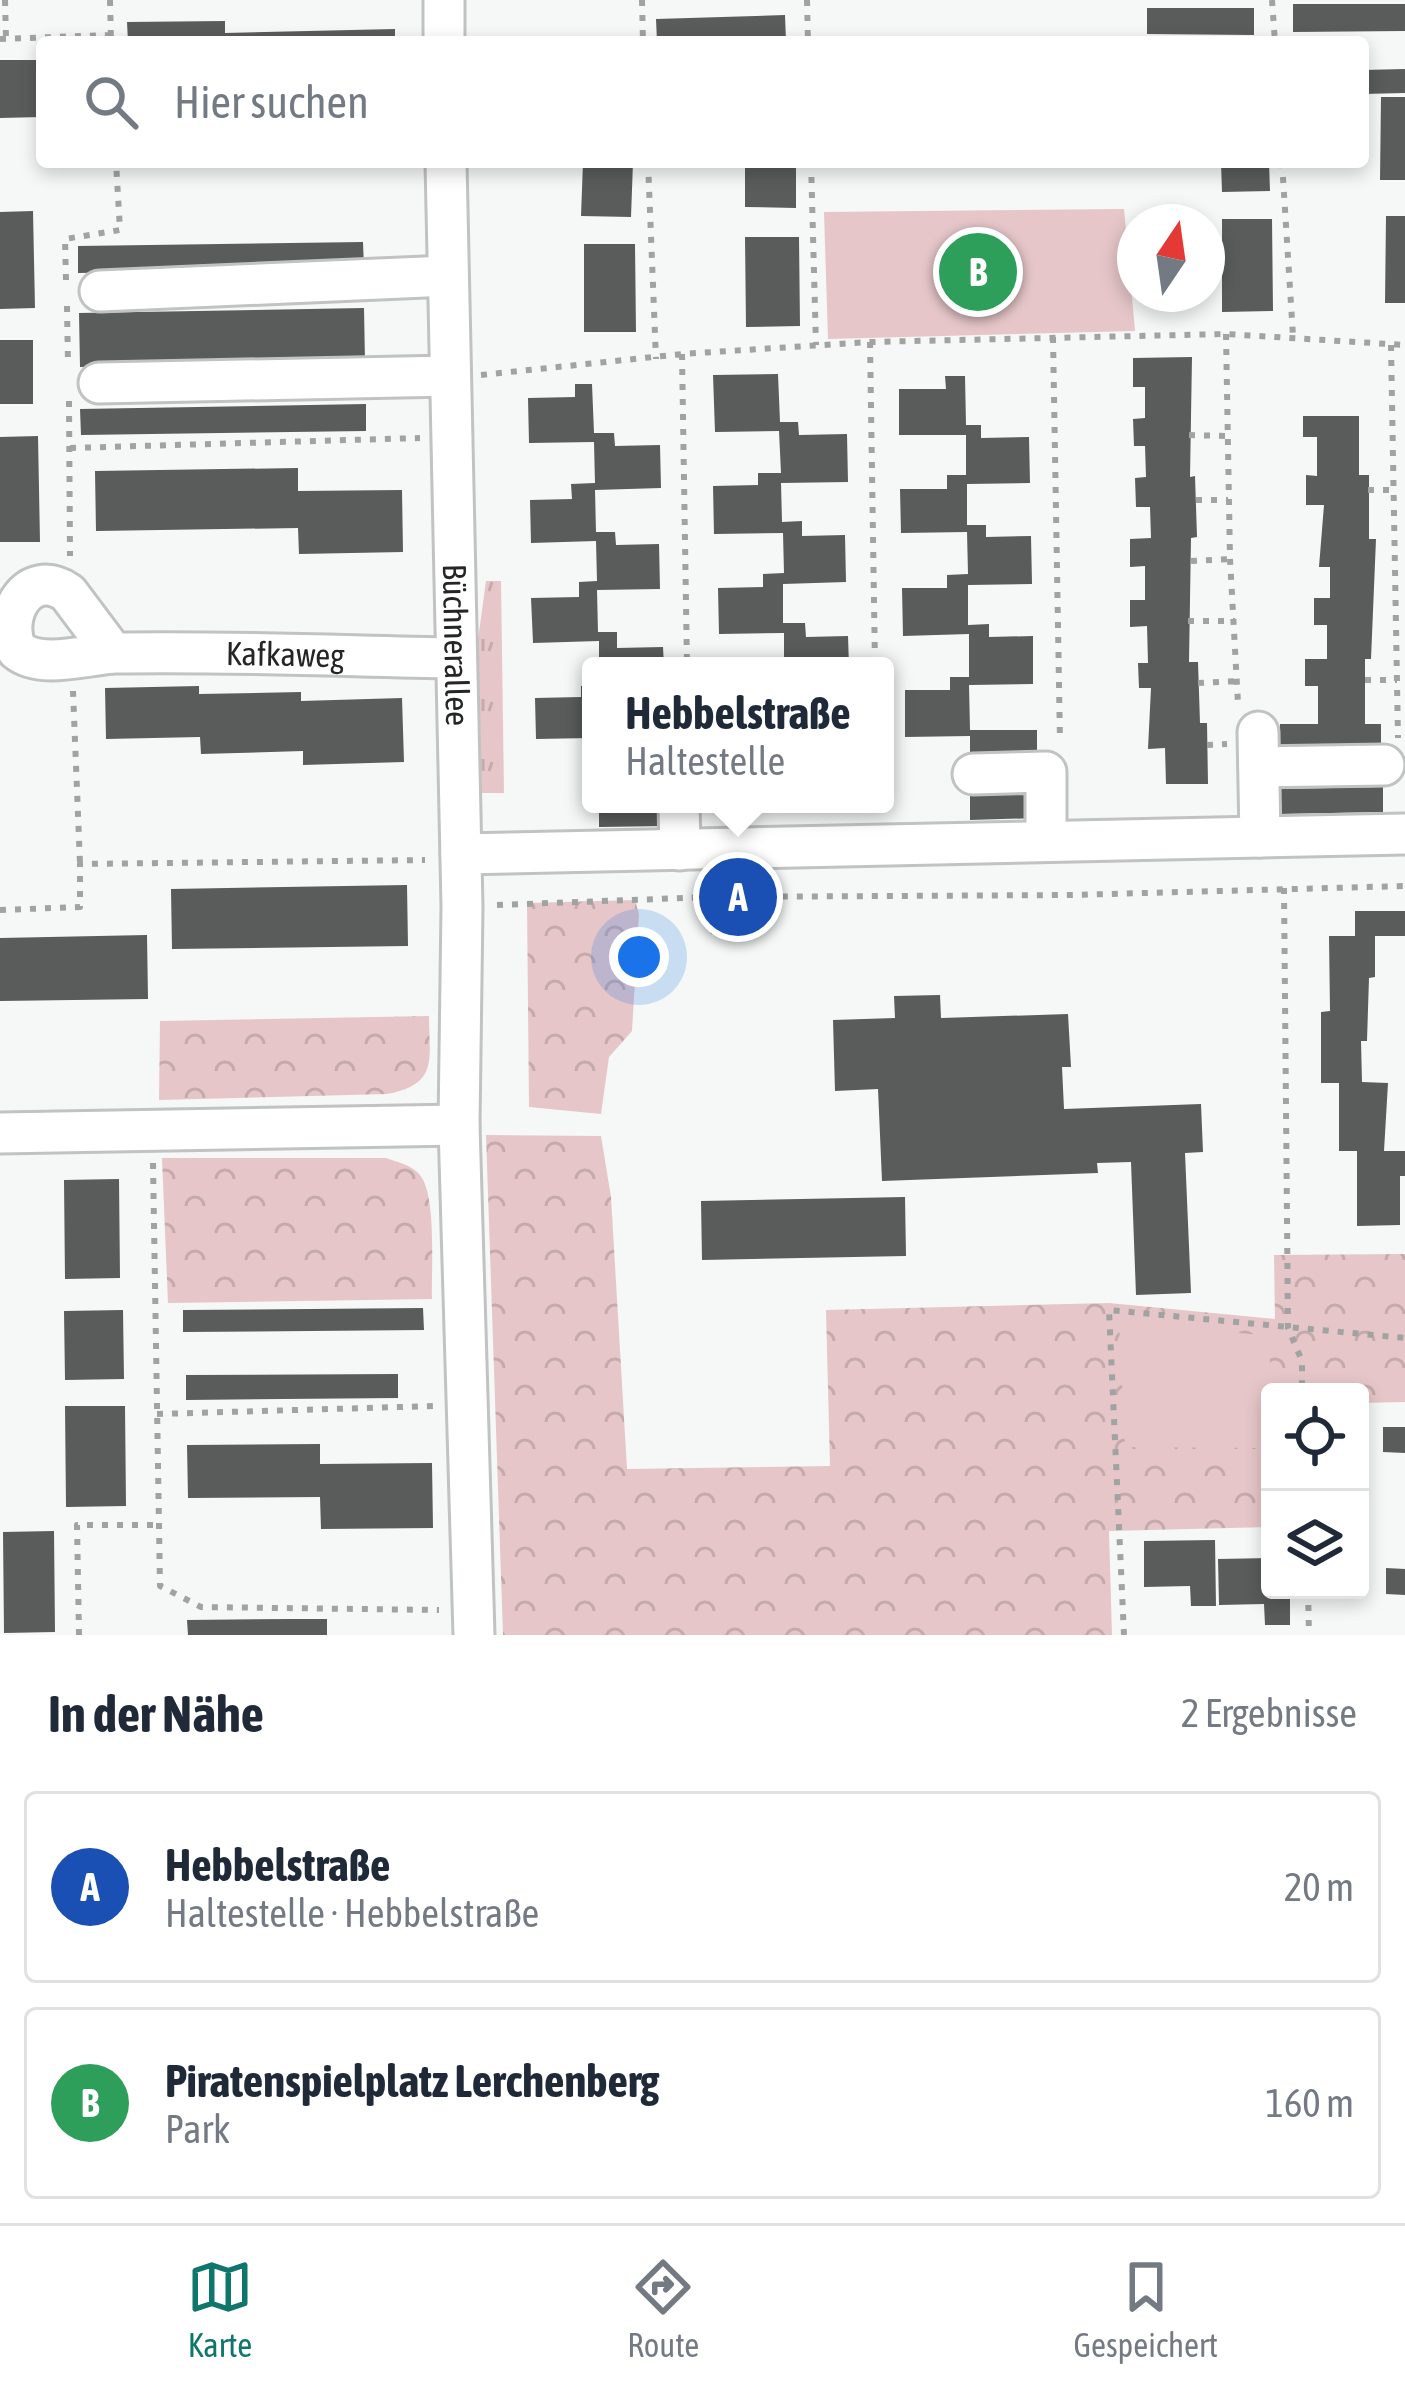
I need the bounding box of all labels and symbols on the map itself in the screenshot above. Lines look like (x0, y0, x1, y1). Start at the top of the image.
north arrow (1117, 204, 1225, 312)
pin: B (939, 227, 1017, 317)
street label: Büchnerallee (436, 563, 477, 726)
street label: Kafkaweg (226, 634, 346, 674)
pin: A (699, 852, 777, 942)
your location (609, 927, 669, 987)

